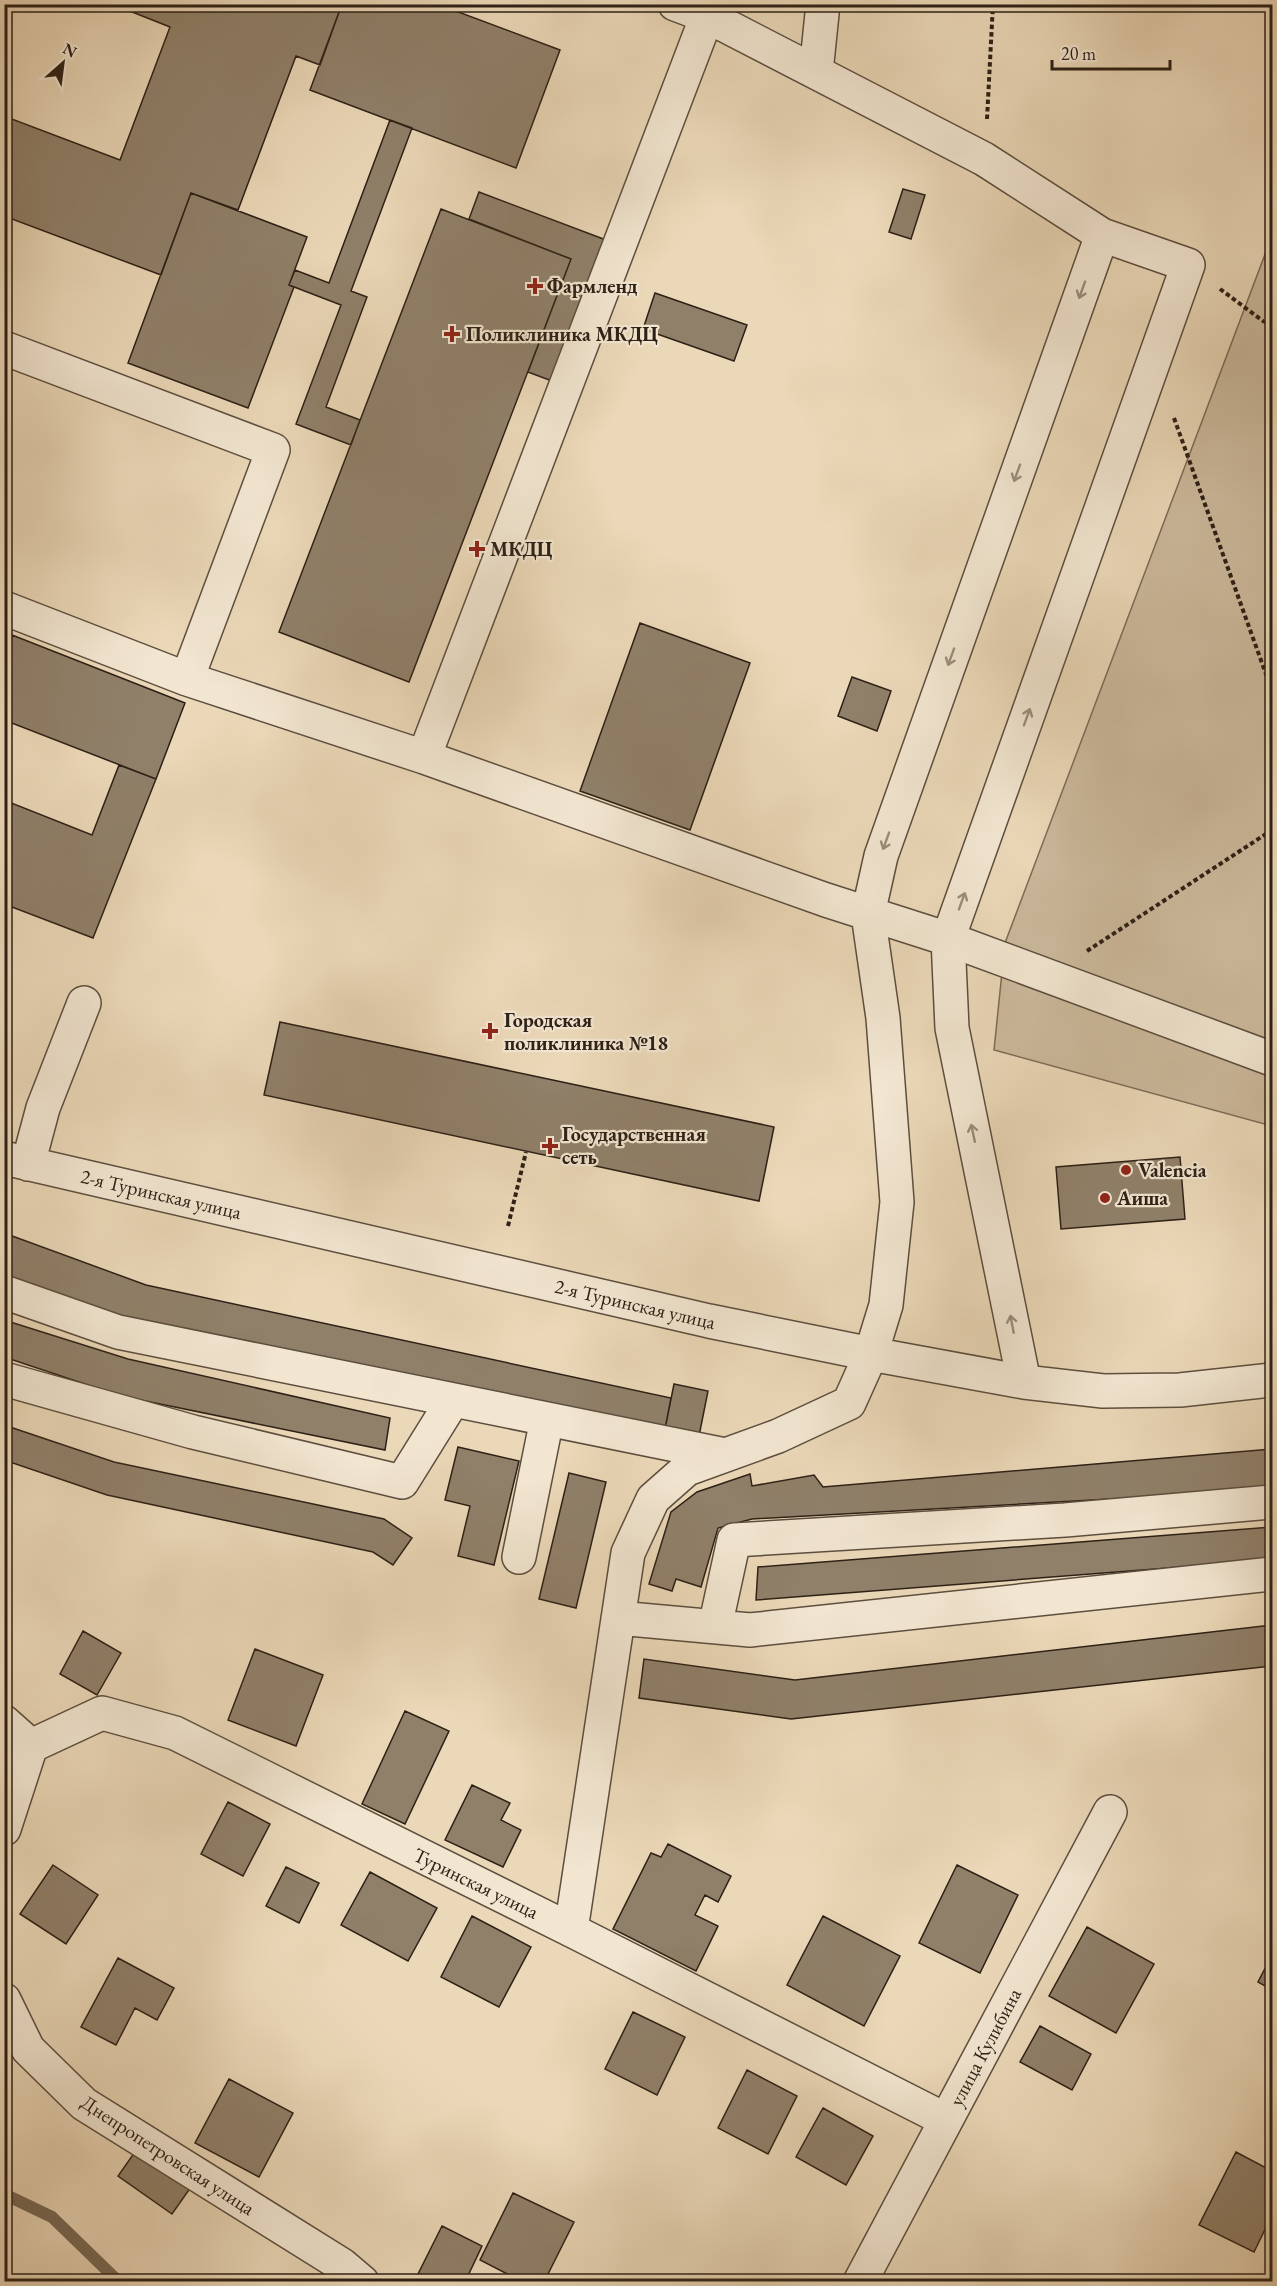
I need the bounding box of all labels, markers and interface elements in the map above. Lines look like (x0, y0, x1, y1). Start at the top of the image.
north arrow (33, 33, 93, 93)
scale bar (1052, 33, 1170, 71)
text: N (59, 38, 80, 63)
text: 20 m (1061, 42, 1096, 65)
place label: Фармленд (547, 273, 638, 299)
marker: Фармленд (528, 279, 542, 293)
one-way arrow (1076, 280, 1087, 299)
place label: Поликлиника МКДЦ (466, 321, 658, 347)
marker: Поликлиника МКДЦ (443, 325, 461, 343)
one-way arrow (1010, 464, 1021, 482)
place label: МКДЦ (490, 536, 553, 562)
marker: МКДЦ (468, 540, 486, 558)
one-way arrow (945, 647, 956, 666)
one-way arrow (1023, 708, 1034, 727)
one-way arrow (879, 831, 890, 850)
one-way arrow (957, 892, 968, 911)
place label: Городская поликлиника №18 (504, 1007, 668, 1056)
marker: Городская поликлиника №18 (481, 1022, 499, 1040)
place label: Государственная сеть (562, 1121, 706, 1170)
one-way arrow (967, 1124, 978, 1143)
marker: Государственная сеть (543, 1139, 557, 1153)
place label: Valencia (1138, 1157, 1207, 1183)
street label: 2-я Туринская улица (78, 1163, 244, 1225)
marker: Valencia (1119, 1163, 1133, 1177)
place label: Аиша (1116, 1185, 1168, 1211)
marker: Аиша (1098, 1191, 1112, 1205)
street label: 2-я Туринская улица (552, 1273, 718, 1335)
one-way arrow (1006, 1315, 1017, 1334)
street label: Туринская улица (409, 1841, 543, 1925)
street label: улица Кулибина (943, 1983, 1027, 2110)
street label: Днепропетровская улица (76, 2089, 260, 2221)

